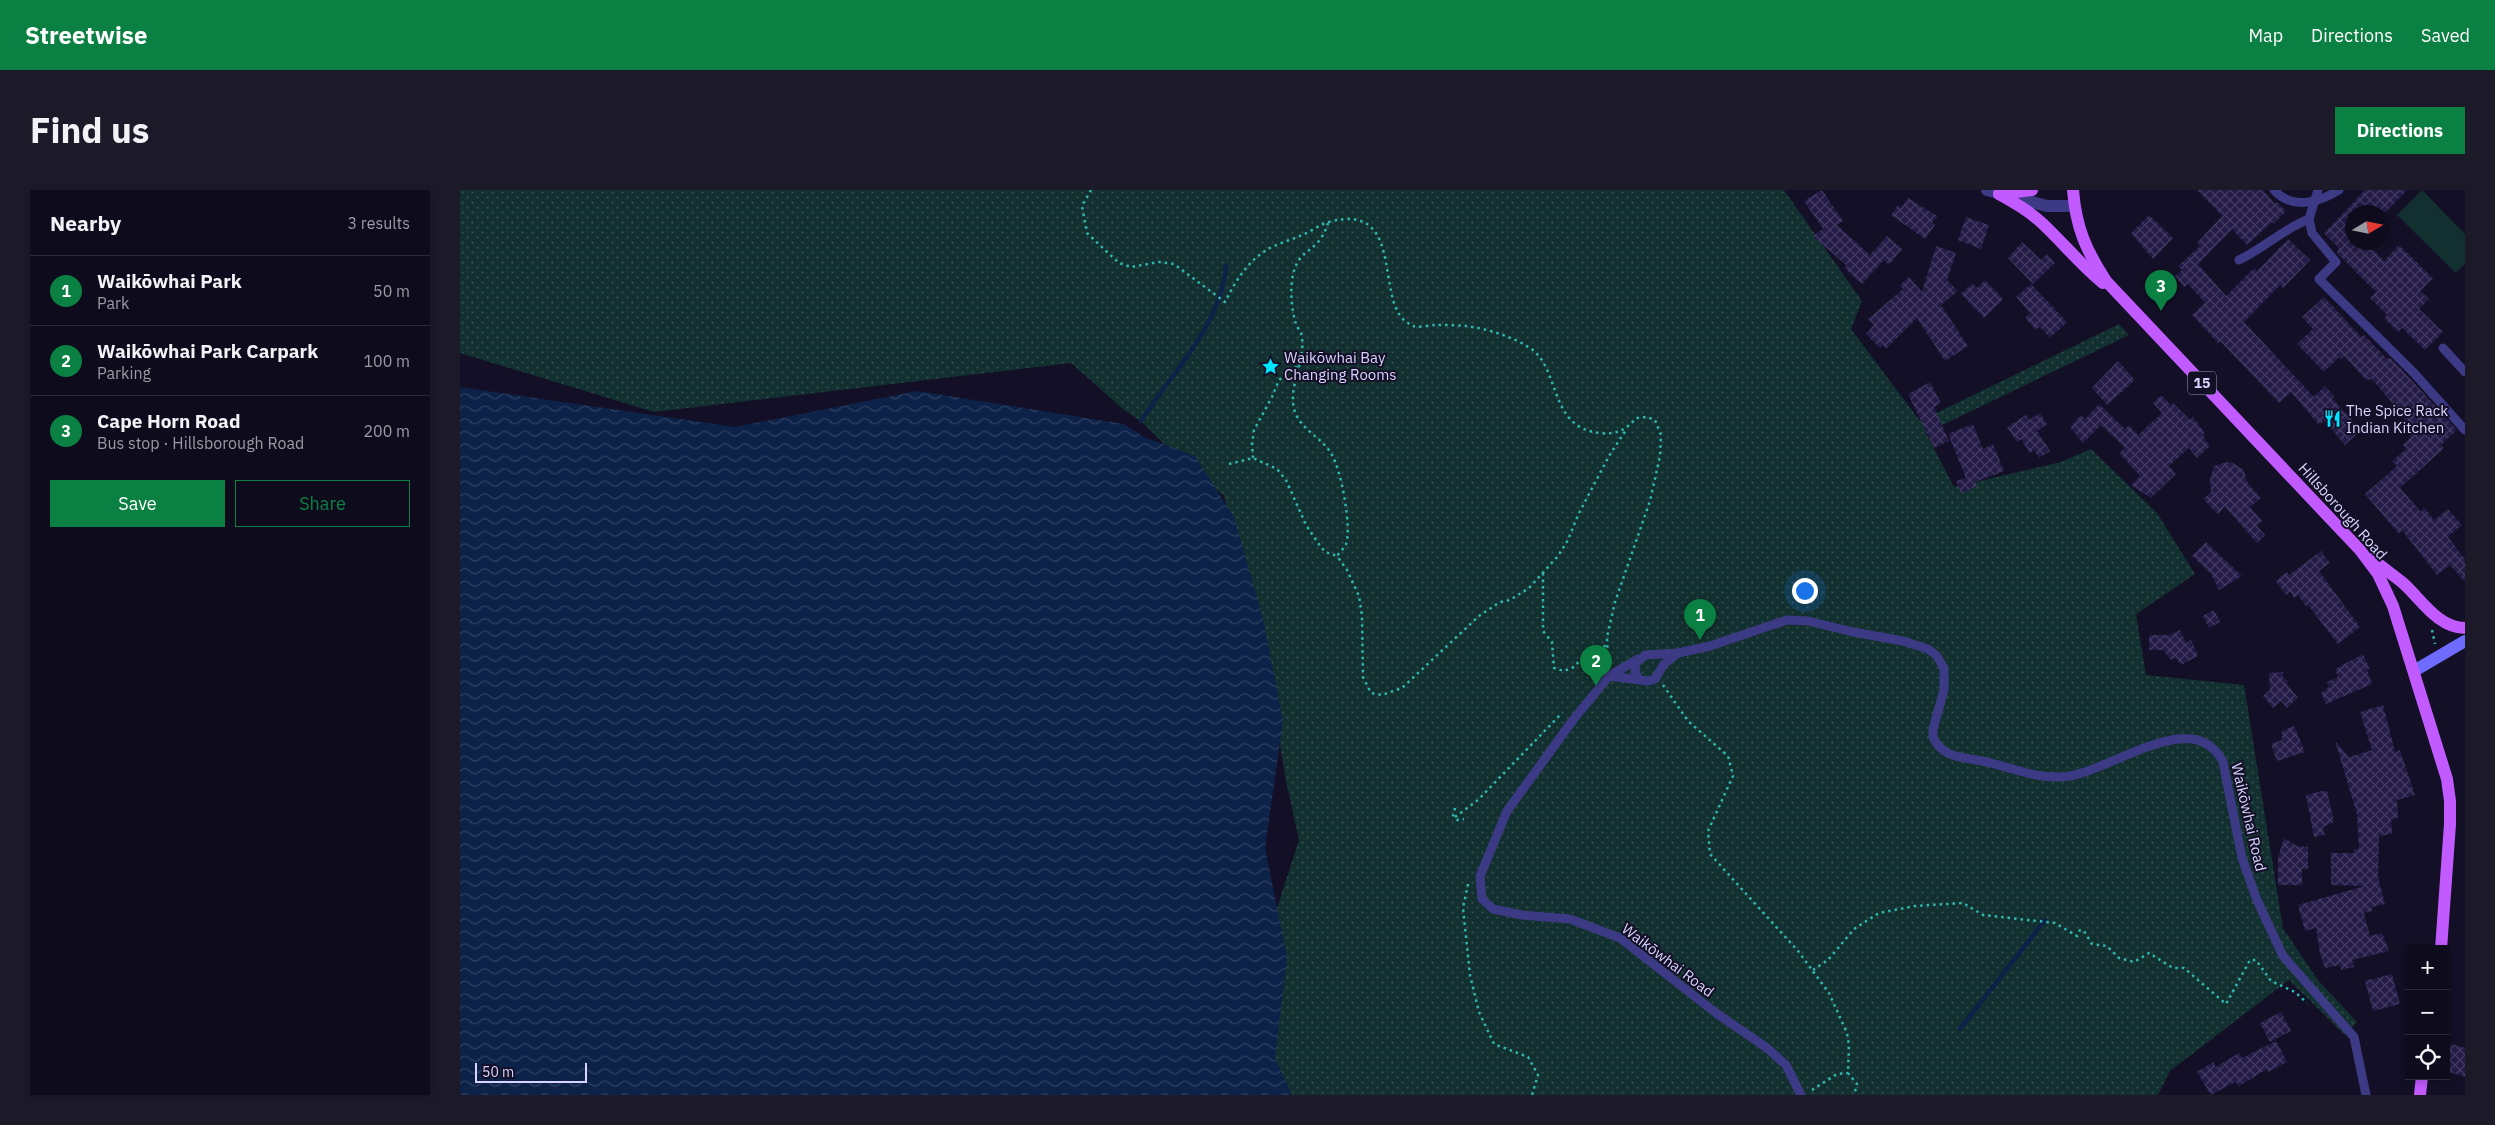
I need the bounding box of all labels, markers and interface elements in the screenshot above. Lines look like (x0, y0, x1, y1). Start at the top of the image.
text: Streetwise (25, 19, 147, 51)
text: Map (2248, 24, 2283, 47)
text: Directions (2311, 24, 2393, 47)
text: Saved (2421, 24, 2470, 47)
text: Find us (30, 107, 149, 153)
button: Directions (2335, 107, 2465, 154)
north arrow (2345, 205, 2390, 250)
text: Nearby (50, 209, 121, 237)
text: 3 results (347, 213, 410, 233)
text: Waikōwhai Park (97, 269, 242, 293)
pin: 3 (2145, 270, 2177, 311)
text: 1 (61, 281, 71, 301)
text: 50 m (373, 281, 410, 301)
text: Park (97, 293, 129, 313)
text: Waikōwhai Park Carpark (97, 339, 318, 363)
place label: Waikōwhai Bay Changing Rooms (1284, 348, 1397, 384)
text: 2 (61, 351, 71, 371)
text: 100 m (363, 351, 410, 371)
place icon: Waikōwhai Bay Changing Rooms (1260, 356, 1280, 376)
text: Parking (97, 363, 151, 383)
road number: 15 (2188, 372, 2216, 394)
place label: The Spice Rack Indian Kitchen (2346, 401, 2448, 437)
text: Cape Horn Road (97, 409, 240, 433)
restaurant icon: The Spice Rack Indian Kitchen (2322, 409, 2342, 429)
text: 3 (61, 421, 71, 441)
text: 200 m (363, 421, 410, 441)
text: Bus stop · Hillsborough Road (97, 433, 304, 453)
street label: Hillsborough Road (2295, 459, 2391, 563)
button: Save (50, 480, 225, 527)
button: Share (235, 480, 410, 527)
your location (1792, 578, 1818, 604)
pin: 1 (1684, 599, 1716, 640)
pin: 2 (1580, 645, 1612, 686)
street label: Waikōwhai Road (2227, 761, 2271, 873)
street label: Waikōwhai Road (1618, 919, 1718, 1001)
map controls (2405, 945, 2450, 1080)
button: + (2405, 945, 2450, 990)
button: − (2405, 990, 2450, 1035)
button: locate (2405, 1035, 2450, 1080)
scale bar (475, 1060, 588, 1083)
text: 50 m (482, 1063, 514, 1081)

